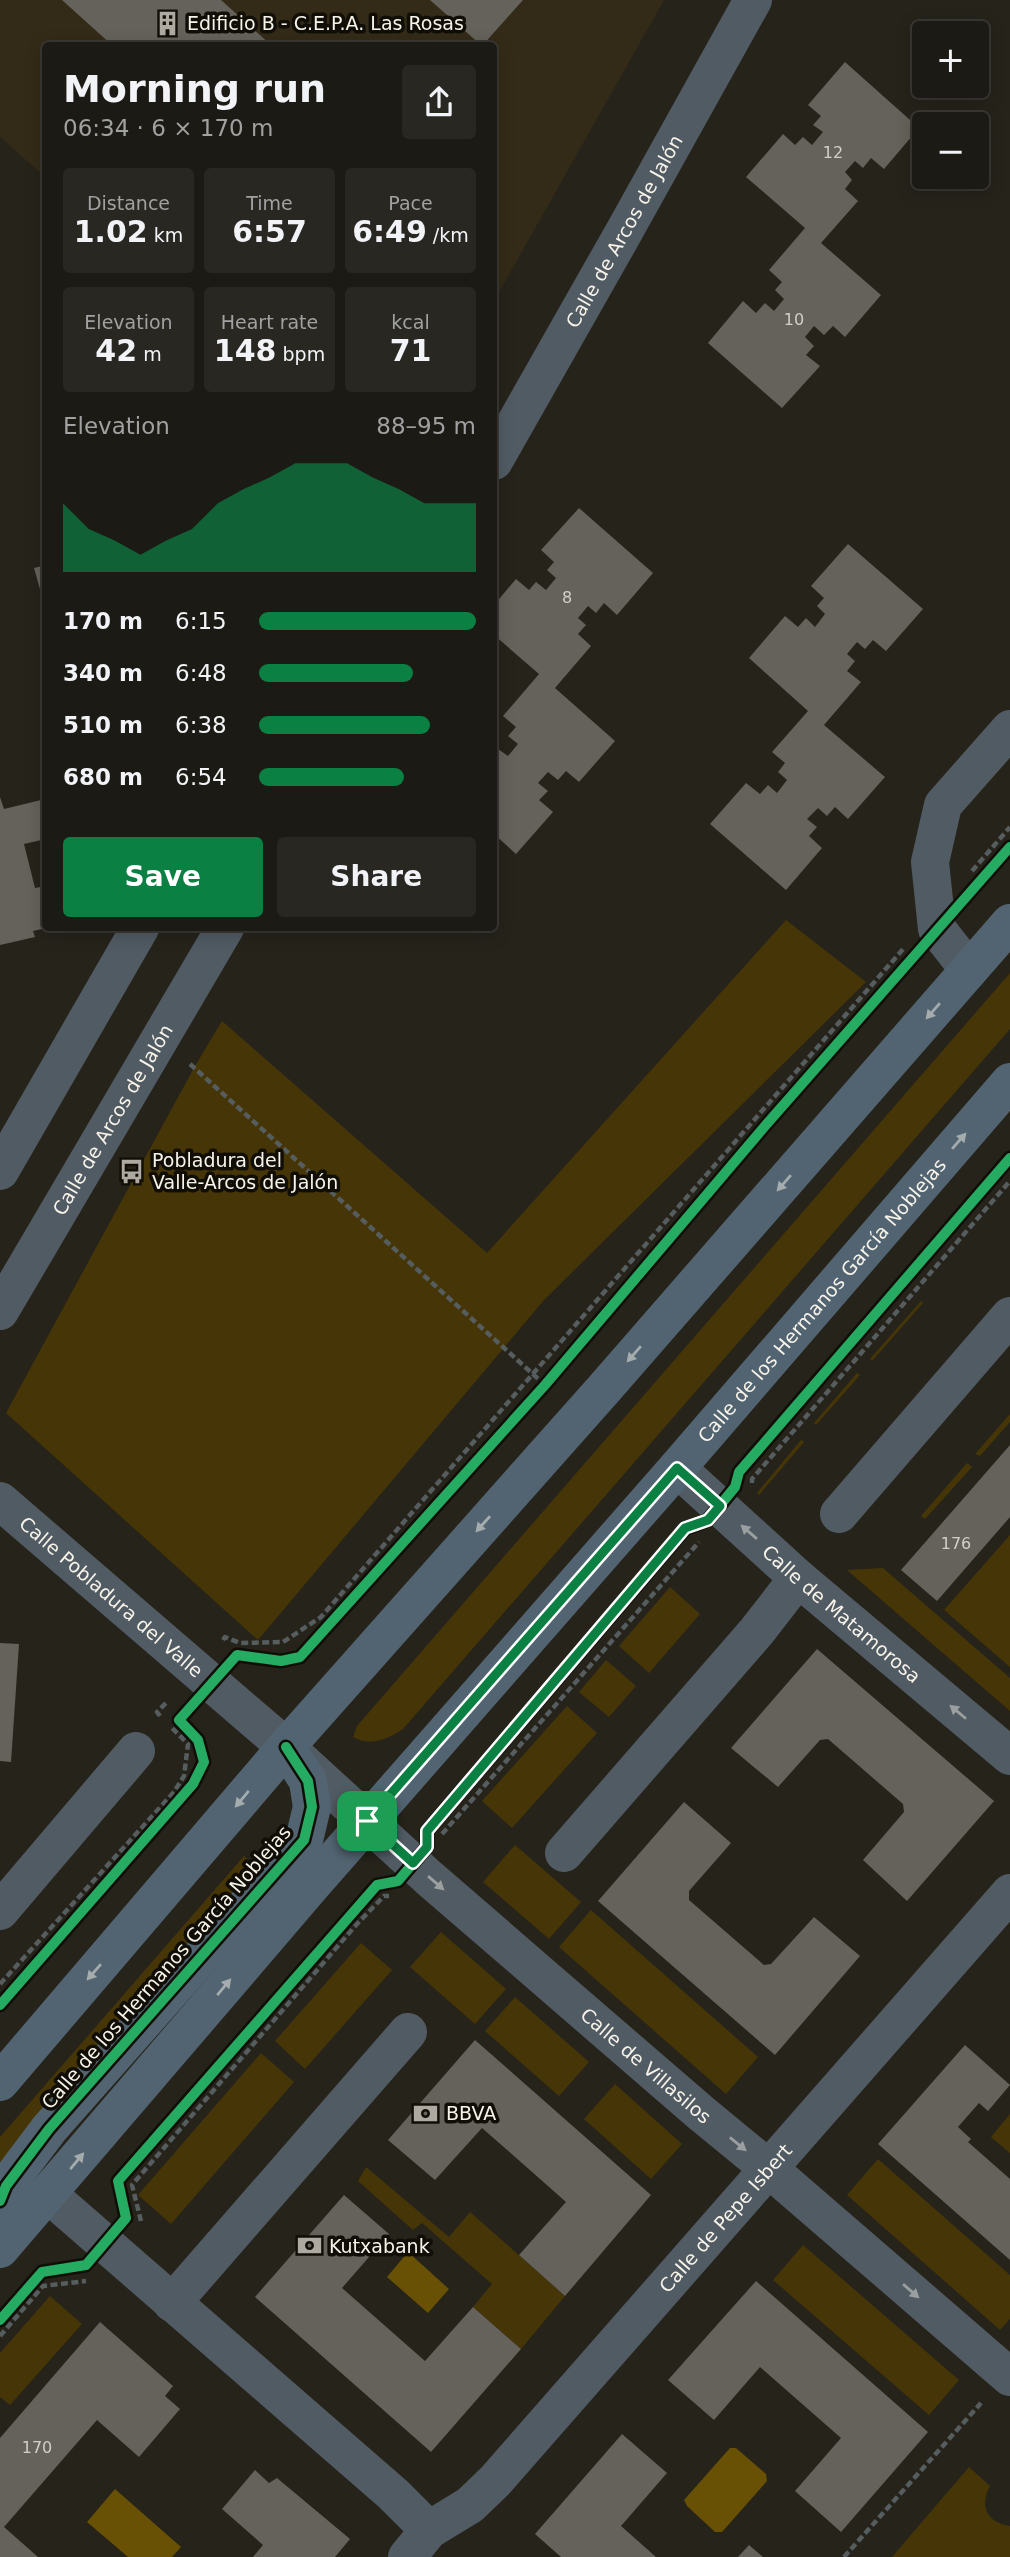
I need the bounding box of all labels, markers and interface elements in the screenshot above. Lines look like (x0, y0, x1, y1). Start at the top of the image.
building icon: Edificio B - C.E.P.A. Las Rosas (153, 9, 181, 37)
place label: Edificio B - C.E.P.A. Las Rosas (187, 12, 464, 34)
map controls (912, 21, 989, 189)
button: + (912, 21, 989, 98)
button: share (402, 65, 476, 139)
text: Morning run (63, 67, 326, 111)
button: − (912, 112, 989, 189)
text: 06:34 · 6 × 170 m (63, 115, 273, 141)
street label: Calle de Arcos de Jalón (561, 131, 687, 331)
house number: 12 (823, 143, 843, 162)
text: Distance (87, 192, 170, 214)
text: Time (246, 192, 293, 214)
text: Pace (388, 192, 433, 214)
text: 1.02 (74, 214, 148, 249)
text: 6:57 (232, 214, 307, 249)
text: 6:49 (352, 214, 427, 249)
text: km (148, 224, 183, 246)
text: /km (427, 224, 469, 246)
house number: 10 (784, 310, 804, 329)
text: Elevation (84, 311, 173, 333)
text: Heart rate (221, 311, 318, 333)
text: kcal (391, 311, 430, 333)
text: 42 (95, 333, 137, 368)
text: 148 (214, 333, 276, 368)
text: 71 (390, 333, 431, 368)
text: m (137, 343, 162, 365)
text: bpm (276, 343, 325, 365)
text: Elevation (63, 413, 170, 439)
text: 88–95 m (376, 413, 476, 439)
house number: 8 (562, 588, 572, 607)
text: 170 m (63, 608, 143, 634)
text: 6:15 (175, 608, 227, 634)
text: 340 m (63, 660, 143, 686)
text: 6:48 (175, 660, 227, 686)
text: 510 m (63, 712, 143, 738)
text: 6:38 (175, 712, 227, 738)
text: 680 m (63, 764, 143, 790)
text: 6:54 (175, 764, 227, 790)
button: Save (63, 837, 263, 917)
button: Share (277, 837, 476, 917)
one-way arrow (925, 1002, 941, 1020)
street label: Calle de Arcos de Jalón (48, 1020, 177, 1219)
one-way arrow (951, 1133, 966, 1150)
place label: Pobladura del Valle-Arcos de Jalón (152, 1149, 338, 1193)
street label: Calle de los Hermanos García Noblejas (693, 1154, 950, 1447)
bus stop icon: Pobladura del Valle-Arcos de Jalón (118, 1157, 146, 1185)
one-way arrow (777, 1174, 792, 1191)
one-way arrow (626, 1345, 642, 1363)
street label: Calle Pobladura del Valle (15, 1512, 208, 1682)
one-way arrow (476, 1516, 492, 1533)
one-way arrow (740, 1524, 757, 1540)
house number: 176 (941, 1534, 971, 1553)
street label: Calle de Matamorosa (758, 1540, 925, 1687)
one-way arrow (949, 1704, 967, 1720)
one-way arrow (235, 1790, 250, 1807)
pin (337, 1791, 397, 1851)
icon: arrive (348, 1802, 386, 1840)
street label: Calle de los Hermanos García Noblejas (37, 1821, 295, 2113)
one-way arrow (427, 1875, 445, 1891)
one-way arrow (87, 1963, 102, 1980)
one-way arrow (216, 1979, 231, 1996)
street label: Calle de Villasilos (576, 2003, 716, 2128)
bank icon: BBVA (412, 2099, 440, 2127)
place label: BBVA (446, 2102, 496, 2124)
one-way arrow (729, 2136, 747, 2151)
street label: Calle de Pepe Isbert (654, 2139, 796, 2297)
one-way arrow (69, 2152, 84, 2169)
bank icon: Kutxabank (295, 2232, 323, 2260)
place label: Kutxabank (329, 2235, 430, 2257)
one-way arrow (902, 2283, 920, 2299)
house number: 170 (22, 2438, 52, 2457)

